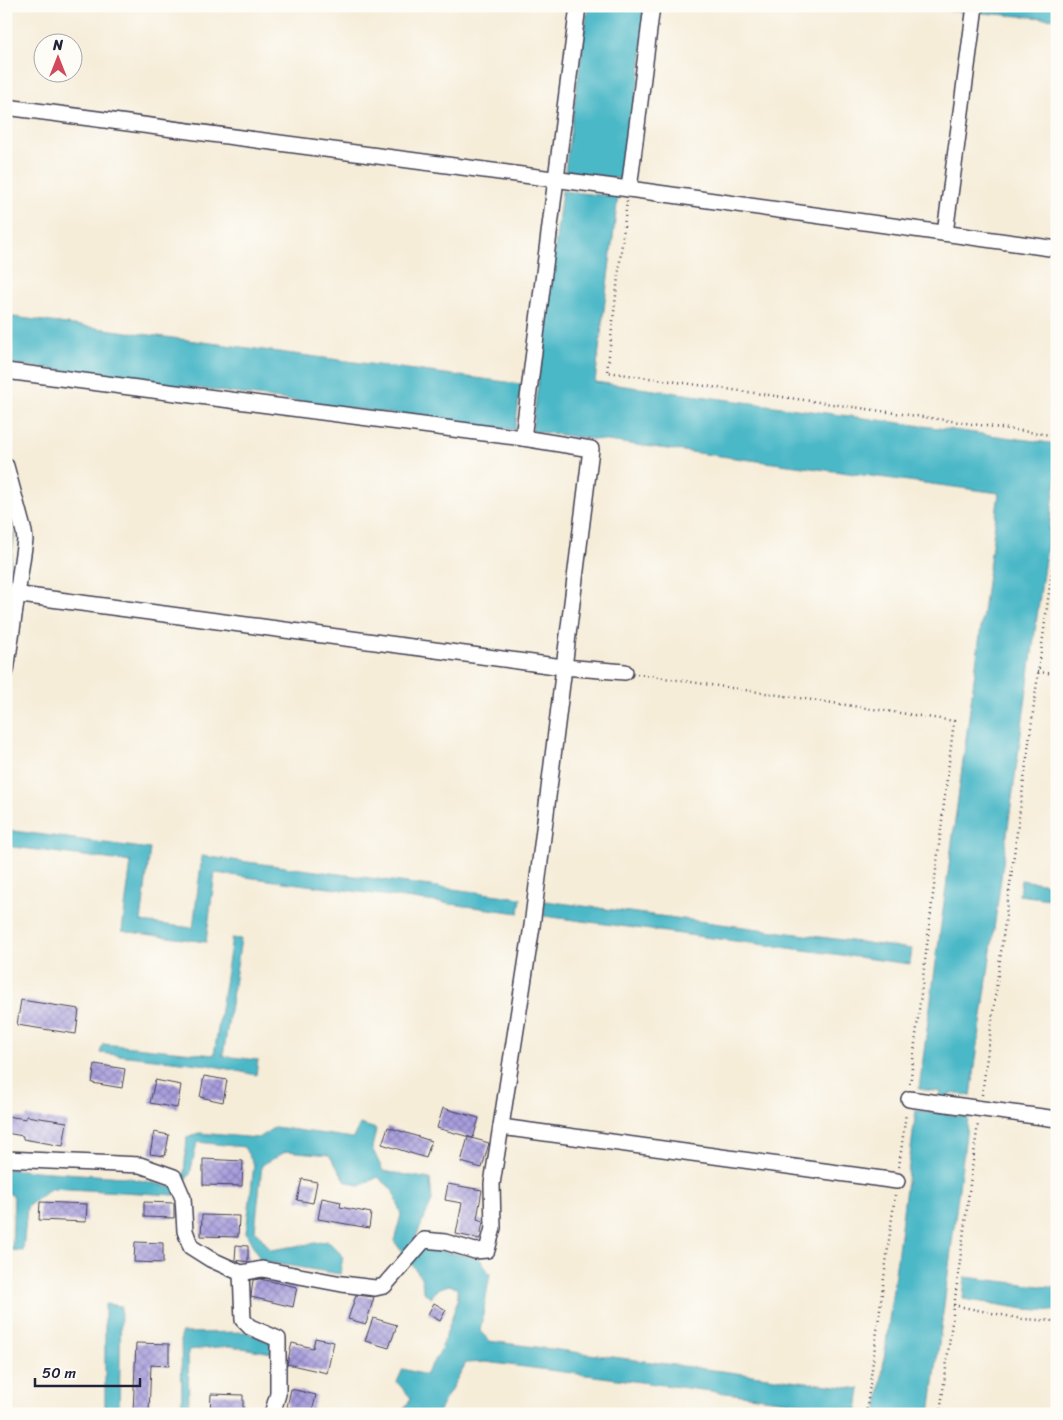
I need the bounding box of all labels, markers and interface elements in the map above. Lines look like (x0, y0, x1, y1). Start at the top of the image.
north arrow (32, 32, 82, 82)
text: N (52, 33, 63, 58)
scale bar (35, 1355, 140, 1387)
text: 50 m (42, 1360, 77, 1386)

